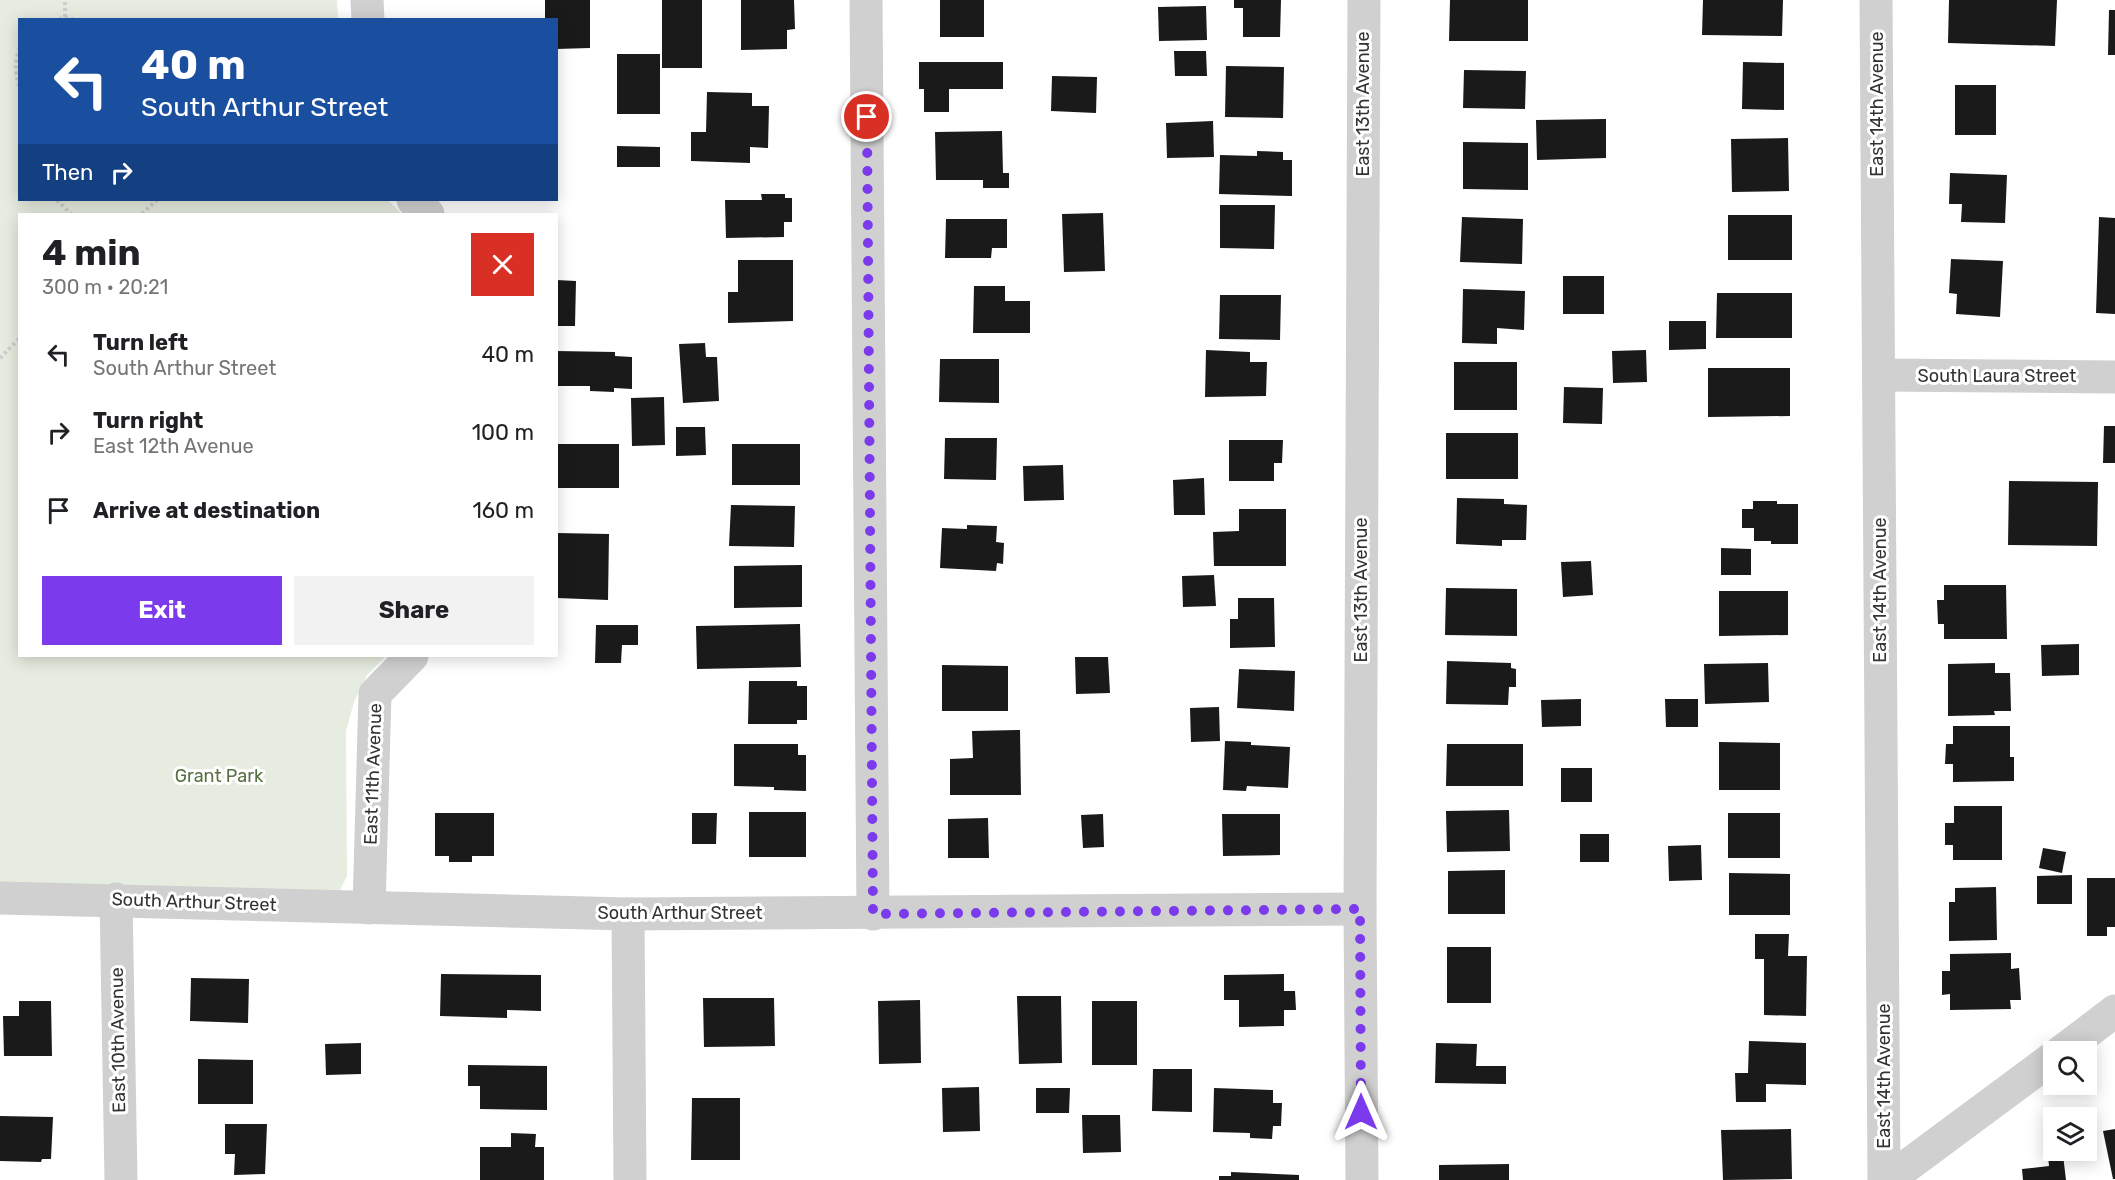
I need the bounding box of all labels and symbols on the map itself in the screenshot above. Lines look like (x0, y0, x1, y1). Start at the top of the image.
street label: East 14th Avenue (1866, 31, 1888, 177)
street label: East 13th Avenue (1352, 32, 1374, 176)
pin (841, 91, 892, 142)
street label: South Laura Street (1918, 365, 2076, 387)
street label: East 14th Avenue (1869, 517, 1891, 663)
street label: East 13th Avenue (1350, 518, 1372, 662)
street label: East 11th Avenue (360, 703, 386, 845)
park label: Grant Park (175, 765, 264, 787)
street label: South Arthur Street (111, 888, 277, 916)
street label: South Arthur Street (598, 902, 762, 924)
street label: East 10th Avenue (106, 967, 130, 1113)
street label: East 14th Avenue (1873, 1003, 1895, 1149)
position arrow (1329, 1080, 1393, 1144)

